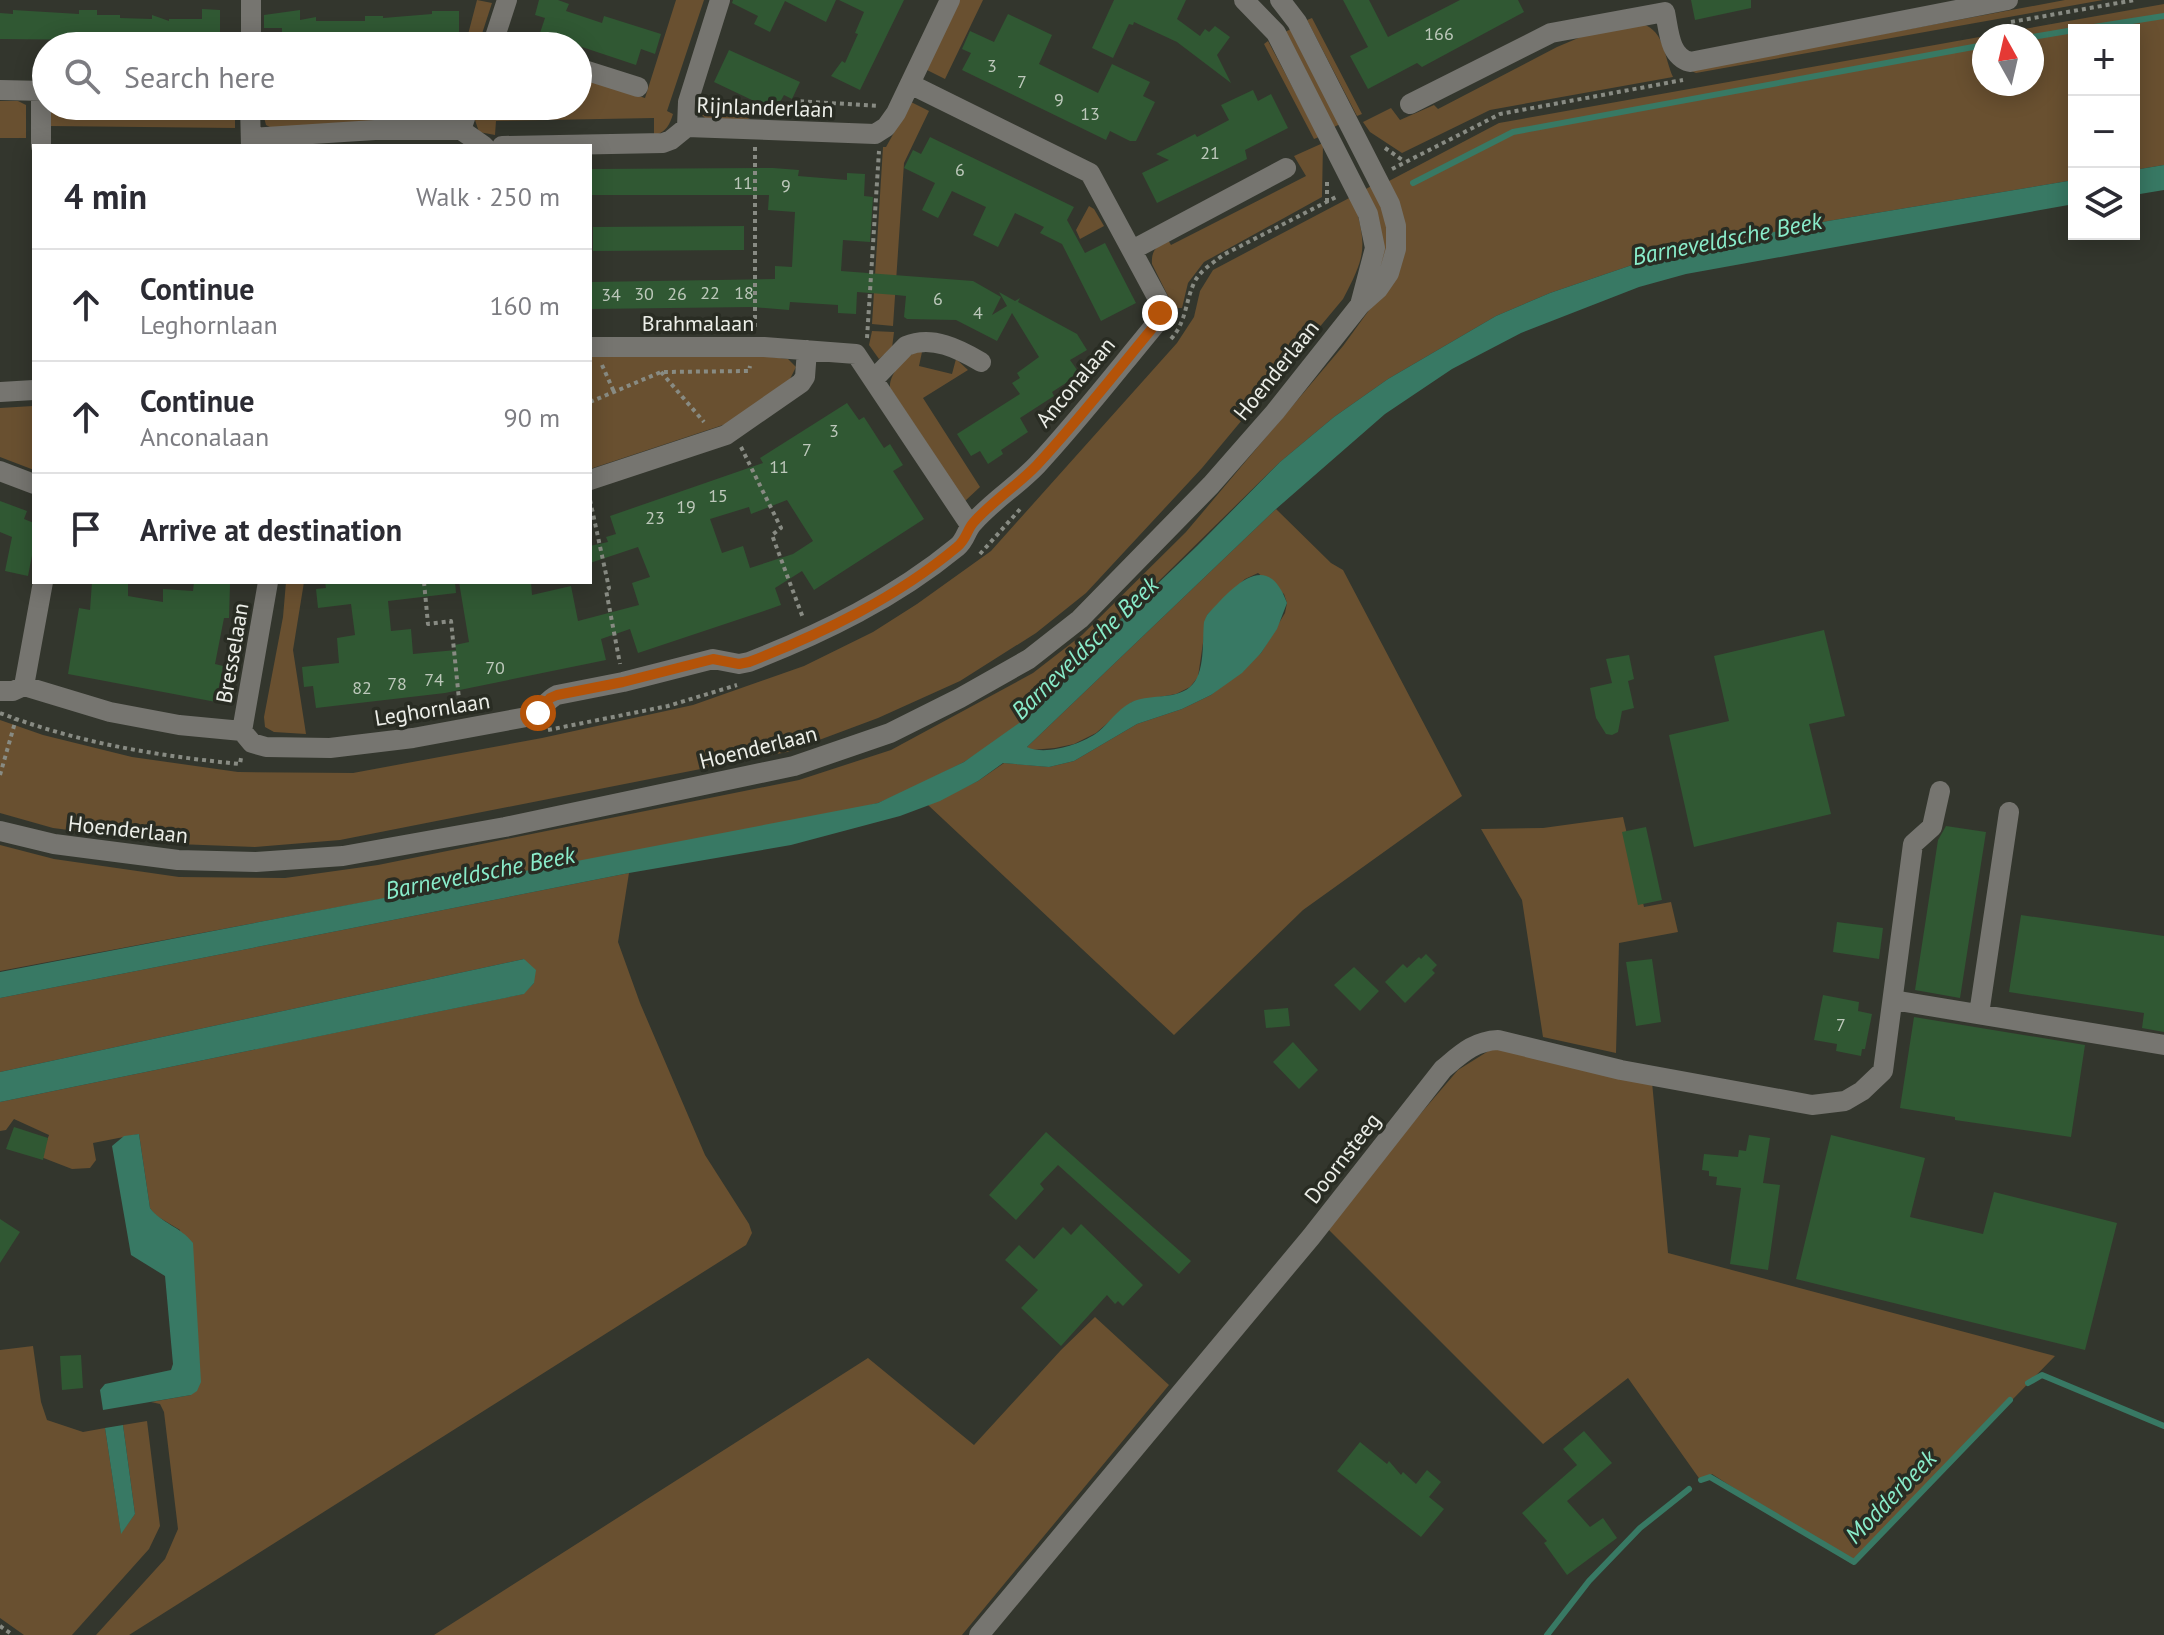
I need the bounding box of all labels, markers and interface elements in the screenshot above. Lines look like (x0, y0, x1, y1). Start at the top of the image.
house number: 166 (1424, 22, 1454, 45)
north arrow (1972, 24, 2044, 96)
map controls (2068, 24, 2140, 240)
button: + (2068, 24, 2140, 96)
search box (32, 32, 592, 120)
icon: search (60, 54, 104, 98)
house number: 3 (987, 54, 997, 77)
text: Search here (124, 57, 275, 96)
house number: 7 (1017, 70, 1027, 93)
house number: 9 (1054, 88, 1064, 111)
street label: Rijnlanderlaan (696, 91, 834, 123)
button: − (2068, 96, 2140, 168)
house number: 13 (1080, 102, 1100, 125)
house number: 21 (1200, 141, 1220, 164)
house number: 6 (955, 158, 965, 181)
button: layers (2068, 168, 2140, 240)
house number: 11 (733, 171, 753, 194)
text: 4 min (64, 174, 147, 218)
house number: 9 (781, 174, 791, 197)
text: Walk · 250 m (416, 180, 560, 213)
water label: Barneveldsche Beek (1629, 205, 1826, 272)
text: Continue (140, 269, 254, 308)
house number: 22 (700, 281, 720, 304)
house number: 18 (734, 281, 754, 304)
house number: 30 (634, 282, 654, 305)
house number: 26 (667, 282, 687, 305)
icon: ahead (64, 283, 108, 327)
house number: 34 (601, 283, 621, 306)
house number: 6 (933, 287, 943, 310)
text: 160 m (489, 289, 560, 322)
route end (1142, 295, 1178, 331)
house number: 4 (973, 301, 983, 324)
text: Leghornlaan (140, 308, 278, 341)
street label: Brahmalaan (642, 309, 754, 337)
street label: Hoenderlaan (1227, 314, 1325, 426)
street label: Anconalaan (1029, 331, 1121, 433)
text: Continue (140, 381, 254, 420)
icon: ahead (64, 395, 108, 439)
text: 90 m (504, 401, 560, 434)
house number: 3 (829, 419, 839, 442)
text: Anconalaan (140, 420, 269, 453)
house number: 7 (802, 438, 812, 461)
house number: 11 (769, 455, 789, 478)
house number: 15 (708, 484, 728, 507)
house number: 19 (676, 495, 696, 518)
house number: 23 (645, 506, 665, 529)
icon: arrive (64, 507, 108, 551)
text: Arrive at destination (140, 510, 402, 549)
water label: Barneveldsche Beek (1005, 569, 1166, 726)
street label: Bresselaan (209, 601, 255, 705)
house number: 70 (485, 656, 505, 679)
house number: 74 (424, 668, 444, 691)
house number: 78 (387, 672, 407, 695)
house number: 82 (352, 676, 372, 699)
street label: Leghornlaan (372, 686, 492, 732)
route start (520, 695, 556, 731)
street label: Hoenderlaan (696, 719, 820, 775)
street label: Hoenderlaan (67, 809, 189, 849)
water label: Barneveldsche Beek (382, 839, 579, 906)
house number: 7 (1836, 1013, 1846, 1036)
street label: Doornsteeg (1298, 1107, 1386, 1209)
water label: Modderbeek (1838, 1442, 1944, 1550)

